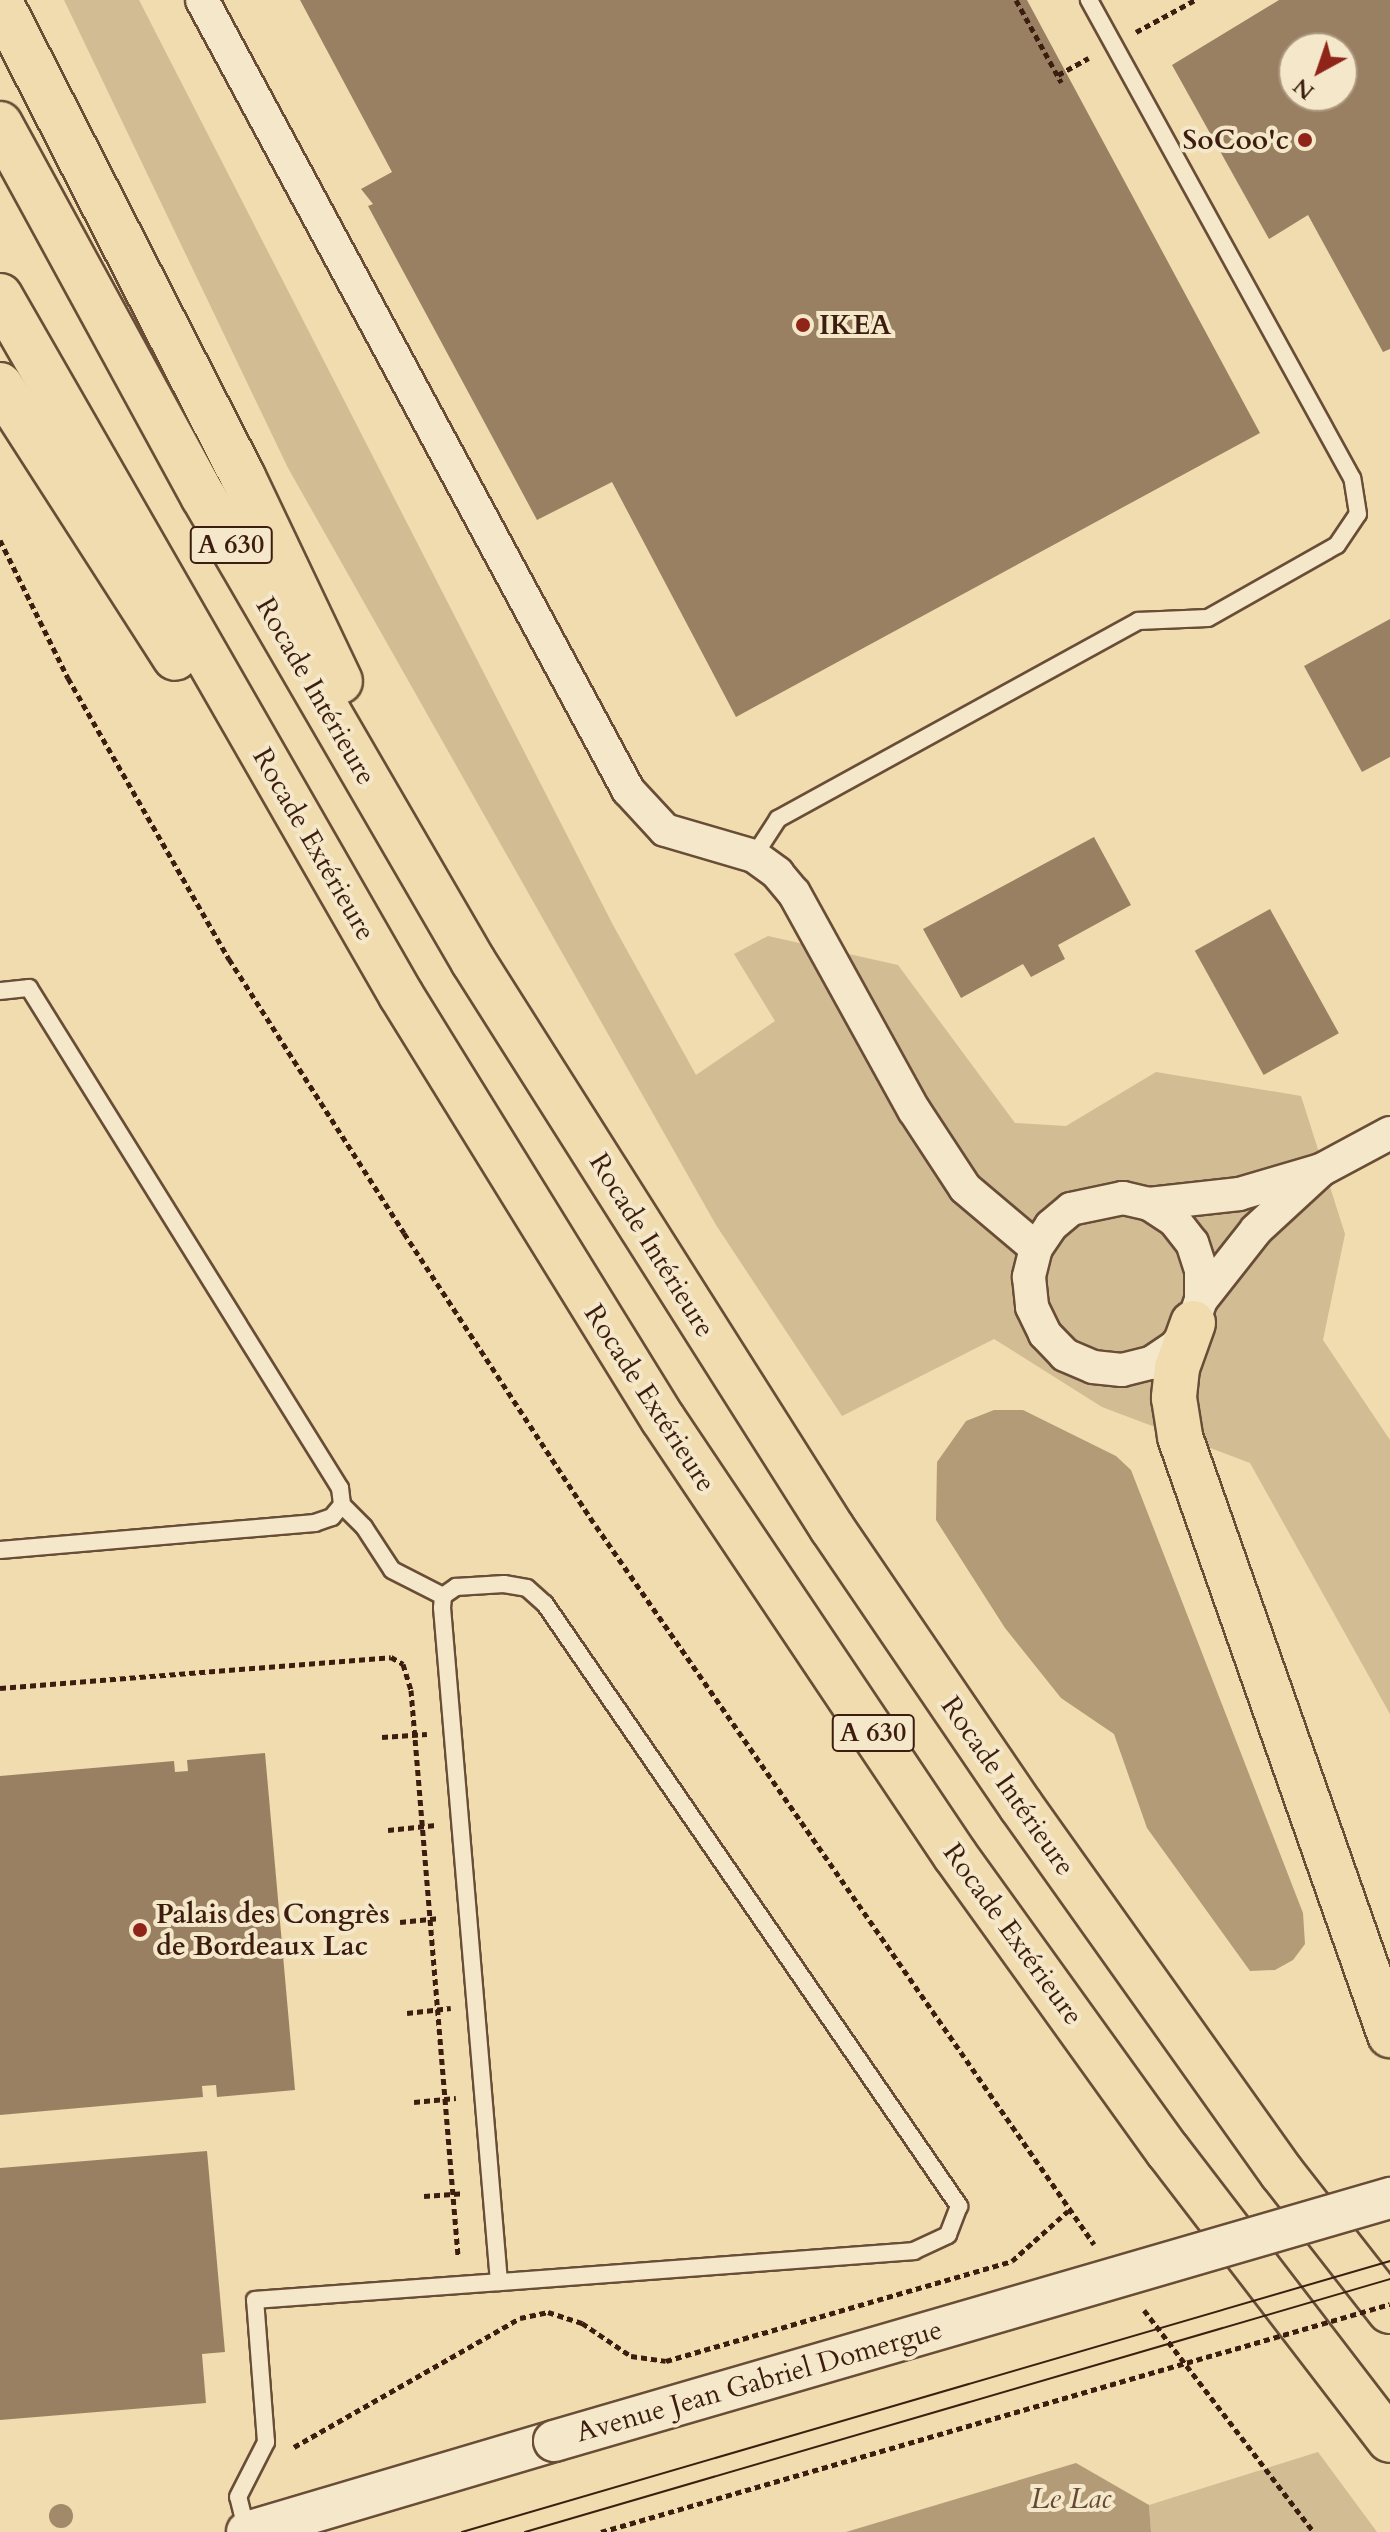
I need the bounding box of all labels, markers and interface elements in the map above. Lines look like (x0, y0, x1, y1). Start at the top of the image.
north arrow (1278, 32, 1358, 112)
text: N (1287, 71, 1321, 106)
place label: SoCoo'c (1183, 123, 1289, 157)
marker: SoCoo'c (1296, 131, 1314, 149)
place label: IKEA (819, 308, 891, 342)
marker: IKEA (794, 316, 812, 334)
road number: A 630 (189, 523, 273, 567)
street label: Rocade Intérieure (249, 591, 383, 791)
street label: Rocade Extérieure (245, 742, 383, 946)
street label: Rocade Intérieure (582, 1147, 722, 1343)
street label: Rocade Extérieure (577, 1298, 723, 1498)
street label: Rocade Intérieure (934, 1690, 1082, 1882)
road number: A 630 (831, 1711, 915, 1755)
street label: Rocade Extérieure (936, 1837, 1090, 2031)
place label: Palais des Congrès de Bordeaux Lac (156, 1897, 390, 1963)
marker: Palais des Congrès de Bordeaux Lac (131, 1921, 149, 1939)
street label: Avenue Jean Gabriel Domergue (572, 2313, 946, 2449)
water label: Le Lac (1030, 2481, 1112, 2517)

